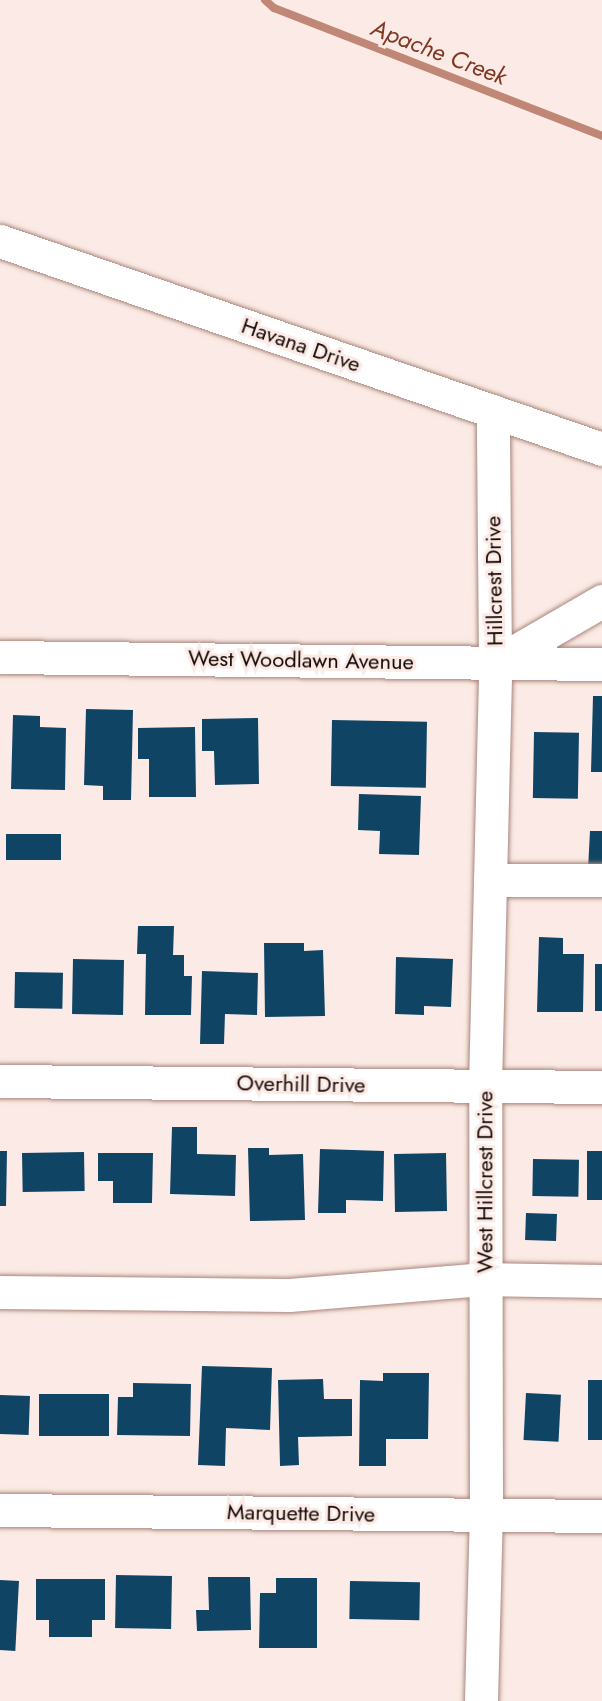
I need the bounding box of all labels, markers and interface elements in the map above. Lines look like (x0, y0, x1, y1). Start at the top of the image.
water label: Apache Creek (367, 13, 511, 91)
street label: Havana Drive (238, 312, 364, 378)
street label: Hillcrest Drive (480, 516, 508, 646)
street label: West Woodlawn Avenue (188, 645, 414, 675)
street label: Overhill Drive (236, 1070, 366, 1098)
street label: West Hillcrest Drive (472, 1091, 498, 1273)
street label: Marquette Drive (227, 1499, 375, 1527)

